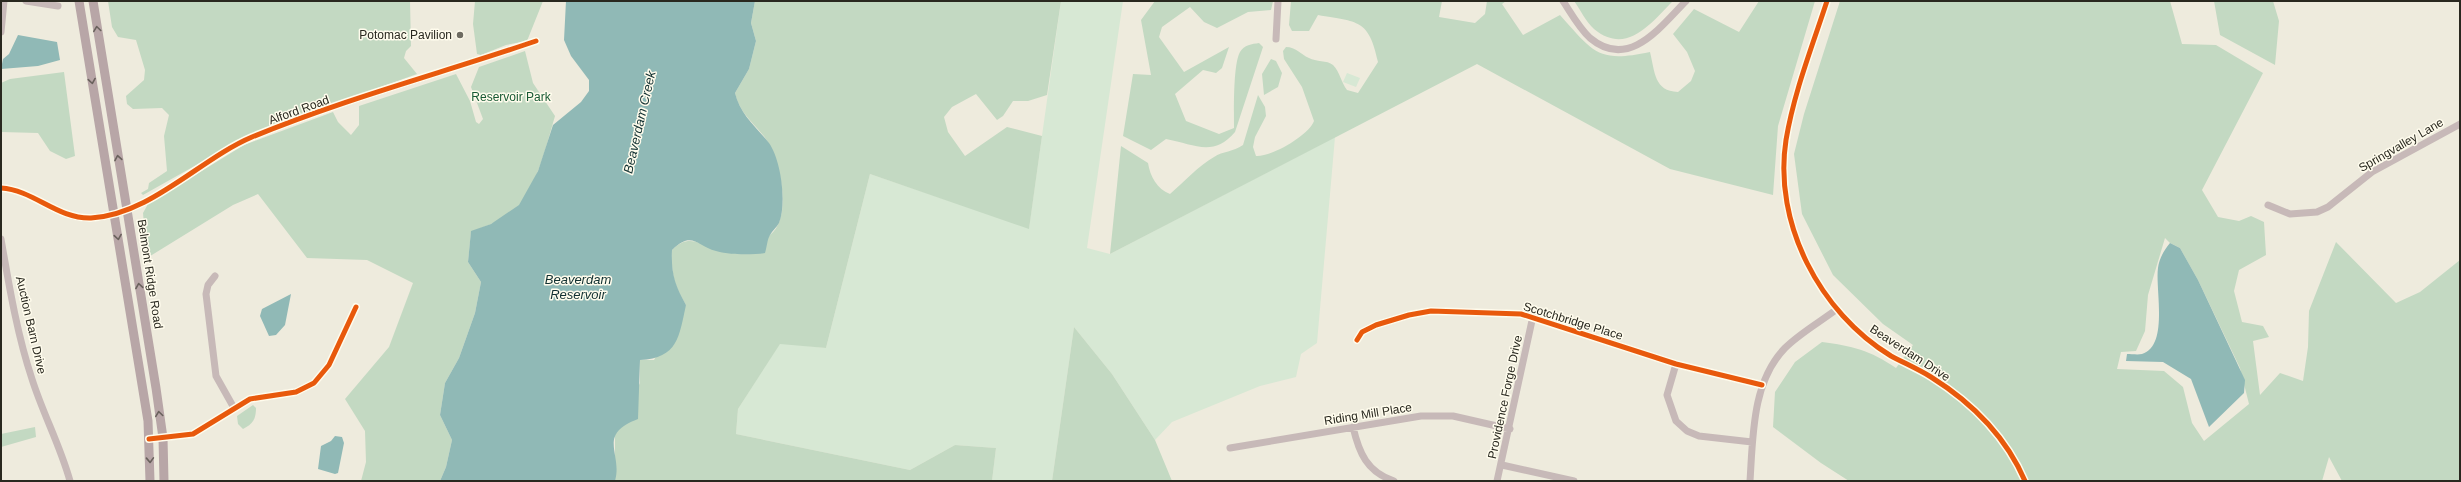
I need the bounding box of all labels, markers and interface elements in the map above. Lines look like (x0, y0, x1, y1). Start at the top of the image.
one-way arrow (93, 26, 102, 32)
place label: Potomac Pavilion (359, 28, 452, 42)
marker: Potomac Pavilion (455, 30, 465, 40)
water label: Beaverdam Creek (620, 68, 659, 175)
one-way arrow (87, 78, 96, 84)
park label: Reservoir Park (471, 90, 552, 104)
street label: Alford Road (267, 93, 331, 127)
street label: Springvalley Lane (2356, 115, 2446, 175)
one-way arrow (114, 155, 123, 161)
street label: Belmont Ridge Road (134, 218, 166, 330)
one-way arrow (113, 234, 121, 240)
water label: Beaverdam Reservoir (545, 272, 611, 302)
street label: Auction Barn Drive (13, 275, 49, 376)
one-way arrow (135, 283, 144, 289)
street label: Scotchbridge Place (1522, 299, 1625, 343)
street label: Beaverdam Drive (1867, 322, 1953, 384)
street label: Providence Forge Drive (1485, 334, 1525, 460)
street label: Riding Mill Place (1323, 400, 1413, 428)
one-way arrow (155, 411, 164, 417)
one-way arrow (145, 457, 154, 463)

